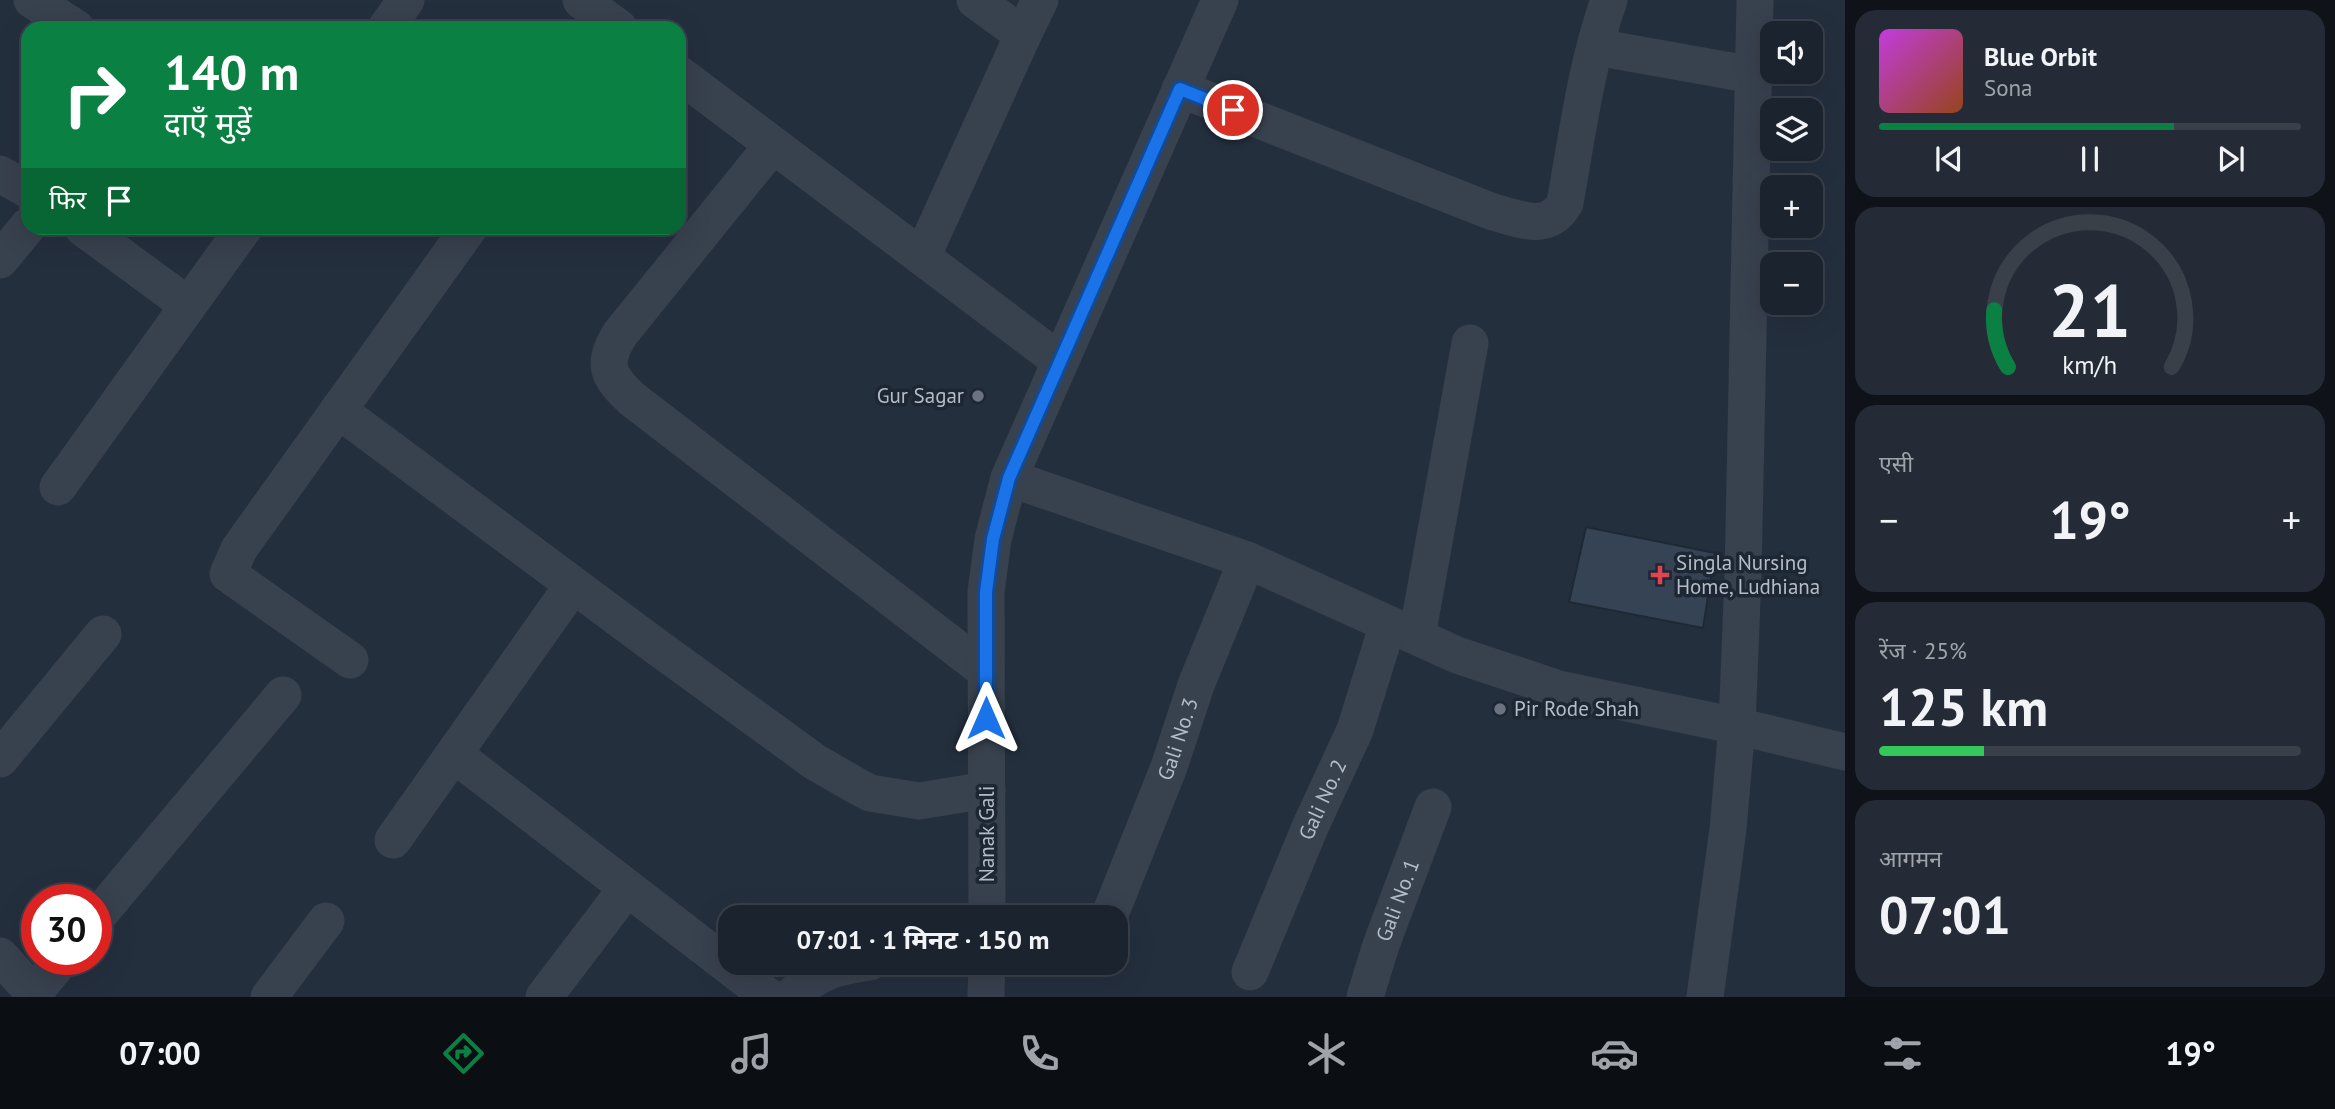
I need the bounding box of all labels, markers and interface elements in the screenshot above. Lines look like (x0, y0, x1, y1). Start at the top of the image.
map controls (1760, 21, 1823, 315)
button: sound (1760, 21, 1823, 84)
text: 140 m (164, 40, 299, 104)
text: Blue Orbit (1984, 40, 2097, 73)
icon: right (49, 49, 140, 140)
text: Sona (1984, 73, 2033, 102)
pin (1203, 80, 1263, 140)
icon: arrive (1214, 91, 1252, 129)
button: layers (1760, 98, 1823, 161)
text: दाएँ मुड़ें (164, 102, 252, 144)
icon: previous (1930, 140, 1968, 178)
icon: pause (2071, 140, 2109, 178)
icon: next (2212, 140, 2250, 178)
button: + (1760, 175, 1823, 238)
icon: arrive (100, 182, 138, 220)
text: फिर (49, 183, 86, 216)
button: − (1760, 252, 1823, 315)
text: 21 (2049, 264, 2131, 358)
text: km/h (2063, 349, 2117, 381)
place label: Gur Sagar (877, 382, 964, 409)
marker: Gur Sagar (970, 388, 986, 404)
text: एसी (1879, 449, 1913, 478)
text: 19° (2049, 486, 2131, 553)
text: − (1879, 495, 1898, 544)
text: + (2282, 495, 2301, 544)
place label: Singla Nursing Home, Ludhiana (1676, 549, 1820, 600)
marker: Singla Nursing Home, Ludhiana (1650, 565, 1670, 585)
text: रेंज · 25% (1879, 636, 1967, 665)
text: 125 km (1879, 673, 2048, 740)
position arrow (949, 681, 1023, 755)
street label: Gali No. 3 (1151, 694, 1204, 784)
place label: Pir Rode Shah (1514, 695, 1639, 722)
marker: Pir Rode Shah (1492, 701, 1508, 717)
street label: Gali No. 2 (1292, 755, 1353, 844)
street label: Nanak Gali (973, 786, 1000, 882)
text: आगमन (1879, 844, 1942, 873)
street label: Gali No. 1 (1370, 855, 1425, 945)
text: 07:01 (1879, 881, 2011, 948)
speed limit sign: 30 (21, 884, 112, 975)
text: 07:01 · 1 मिनट · 150 m (796, 923, 1050, 956)
icon: directions (439, 1029, 488, 1078)
icon: music (727, 1029, 776, 1078)
icon: phone (1015, 1029, 1064, 1078)
icon: climate (1302, 1029, 1351, 1078)
icon: car (1590, 1029, 1639, 1078)
icon: filters (1878, 1029, 1927, 1078)
text: 07:00 (119, 1032, 201, 1074)
text: 19° (2165, 1032, 2216, 1074)

